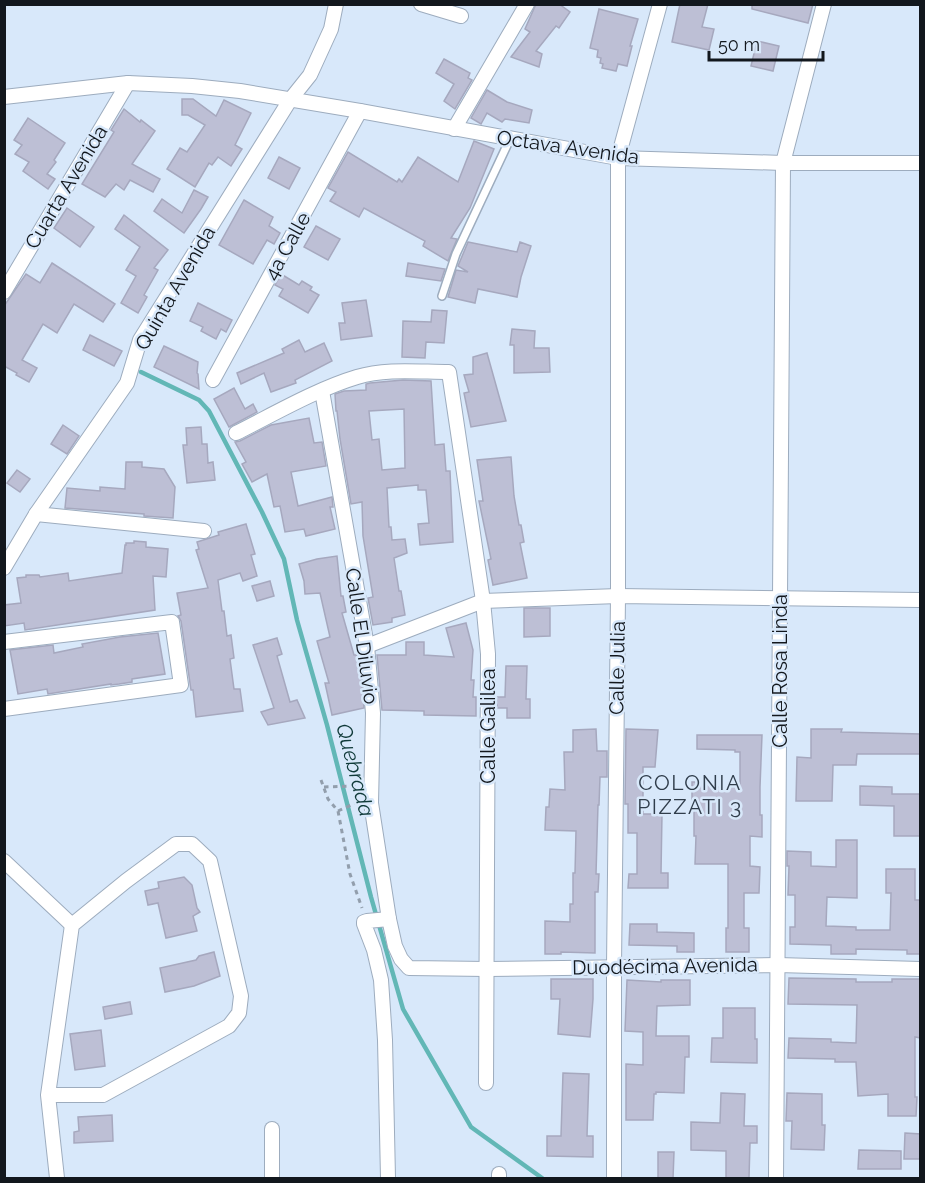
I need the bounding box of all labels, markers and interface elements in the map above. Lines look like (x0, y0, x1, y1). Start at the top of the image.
scale bar (709, 24, 823, 62)
text: 50 m (718, 34, 760, 55)
street label: Cuarta Avenida (20, 121, 112, 253)
street label: Octava Avenida (495, 125, 641, 169)
street label: 4a Calle (259, 208, 316, 284)
street label: Quinta Avenida (130, 222, 220, 354)
street label: Calle El Diluvio (341, 566, 383, 706)
street label: Calle Rosa Linda (768, 594, 792, 748)
street label: Calle Julia (604, 621, 630, 715)
street label: Calle Galilea (476, 668, 500, 784)
water label: Quebrada (331, 721, 380, 819)
district label: COLONIA PIZZATI 3 (637, 770, 743, 819)
street label: Duodécima Avenida (572, 952, 758, 980)

